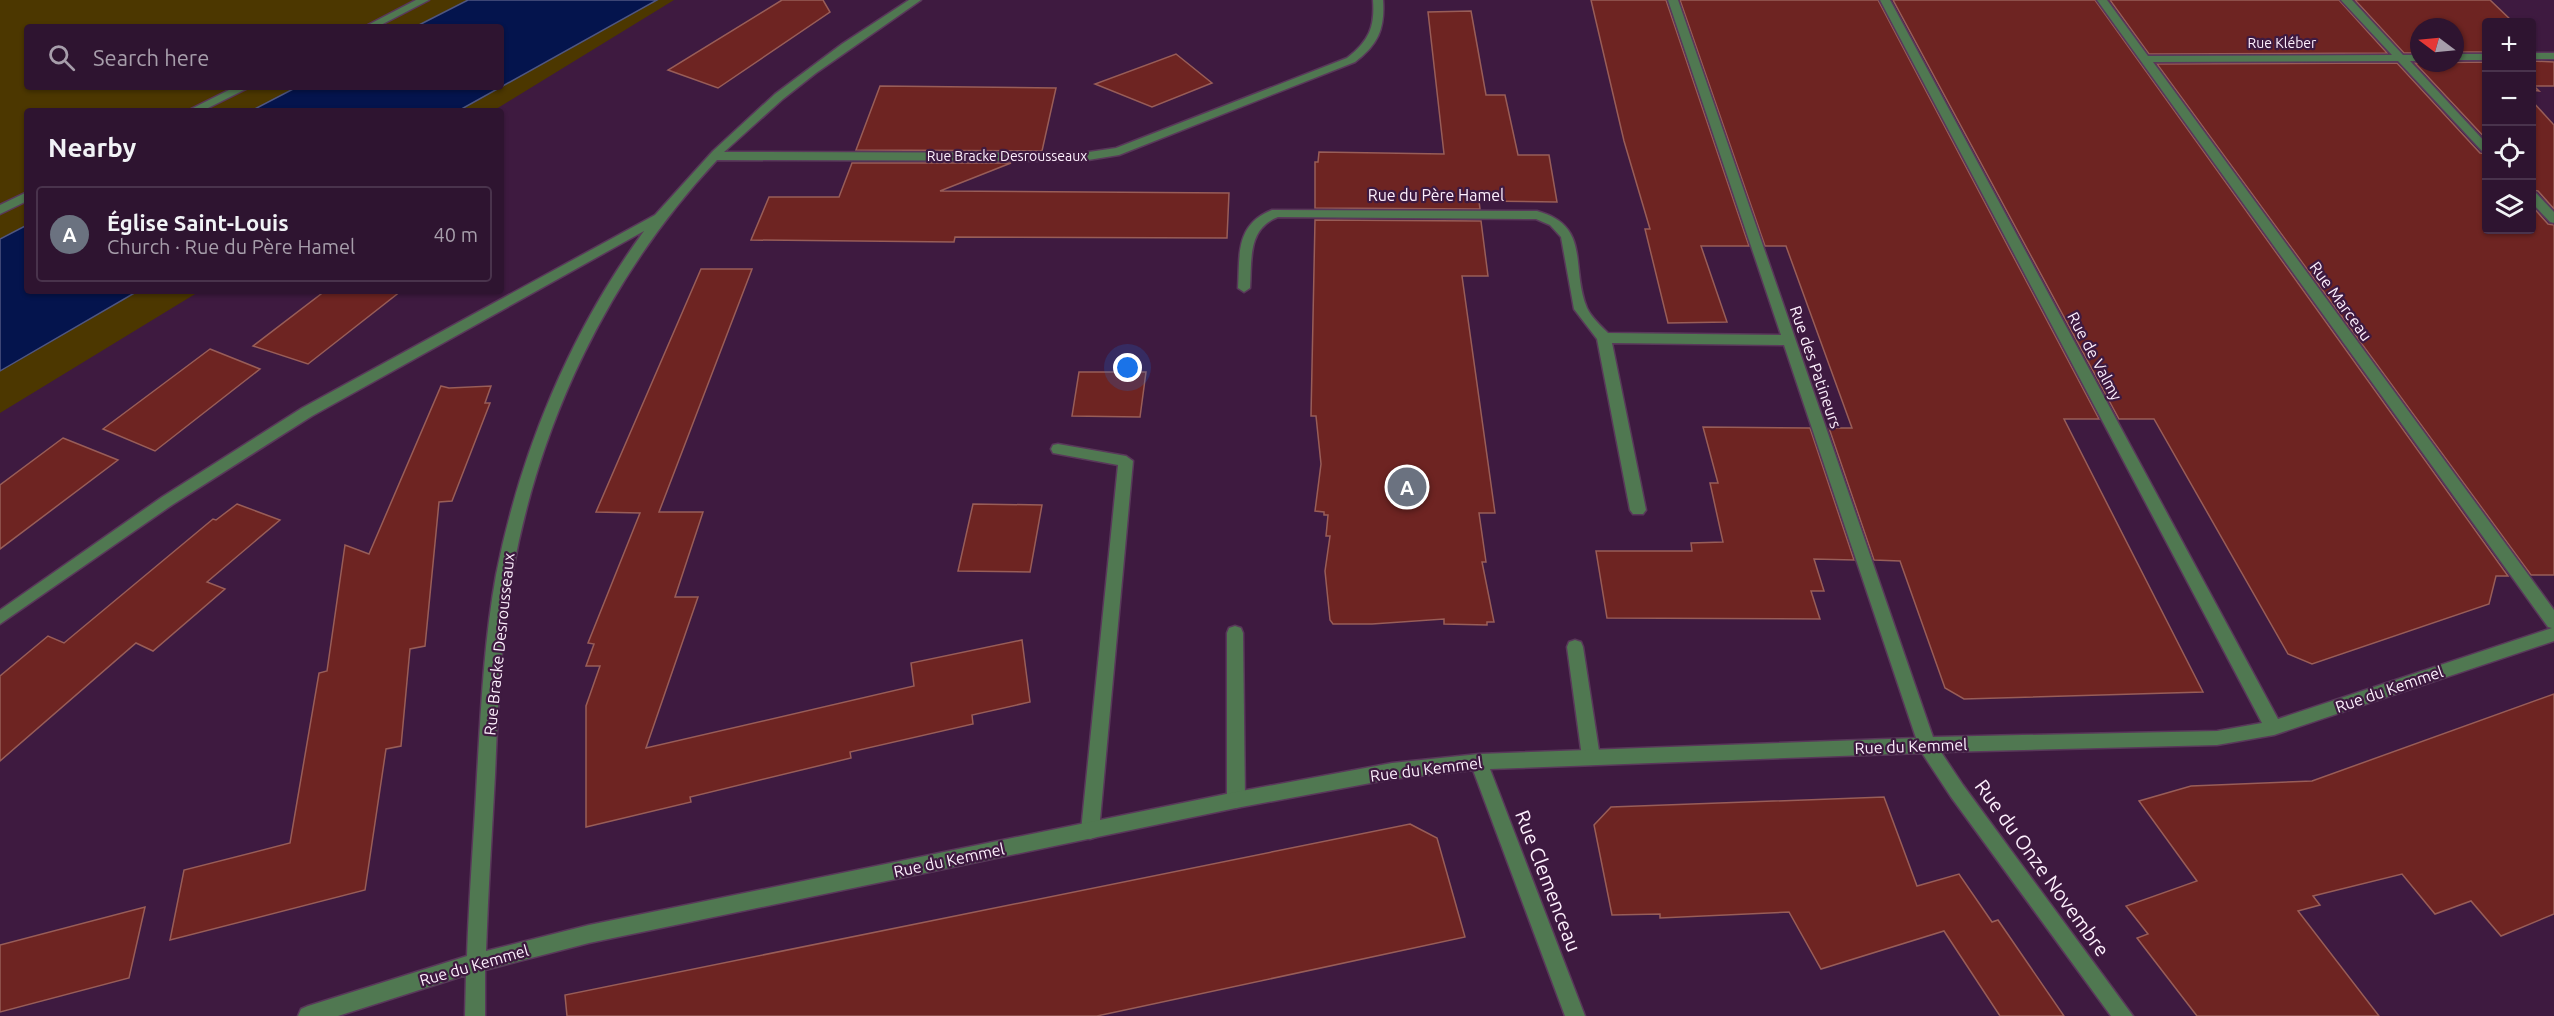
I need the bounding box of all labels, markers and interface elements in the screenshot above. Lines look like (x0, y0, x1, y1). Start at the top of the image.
north arrow (2410, 18, 2464, 72)
map controls (2482, 18, 2536, 234)
button: + (2482, 18, 2536, 72)
search box (24, 24, 504, 90)
street label: Rue Kléber (2248, 35, 2317, 51)
icon: search (45, 41, 78, 74)
text: Search here (93, 45, 209, 70)
button: − (2482, 72, 2536, 126)
button: locate (2482, 126, 2536, 180)
text: Nearby (48, 133, 136, 162)
street label: Rue Bracke Desrousseaux (927, 148, 1087, 164)
button: layers (2482, 180, 2536, 234)
street label: Rue du Père Hamel (1368, 186, 1504, 204)
text: Église Saint-Louis (107, 210, 289, 235)
text: A (62, 223, 77, 246)
text: 40 m (434, 223, 478, 246)
text: Church · Rue du Père Hamel (107, 235, 355, 258)
street label: Rue Marceau (2306, 258, 2376, 344)
street label: Rue des Patineurs (1787, 303, 1845, 431)
street label: Rue de Valmy (2064, 309, 2126, 403)
your location (1113, 353, 1142, 382)
pin: A (1388, 464, 1426, 510)
street label: Rue Bracke Desrousseaux (480, 552, 518, 736)
street label: Rue du Kemmel (2333, 662, 2445, 716)
street label: Rue du Kemmel (1854, 735, 1968, 757)
street label: Rue du Kemmel (1369, 753, 1483, 785)
street label: Rue du Onze Novembre (1970, 775, 2114, 961)
street label: Rue Clemenceau (1511, 807, 1586, 955)
street label: Rue du Kemmel (892, 839, 1006, 881)
street label: Rue du Kemmel (417, 941, 531, 989)

